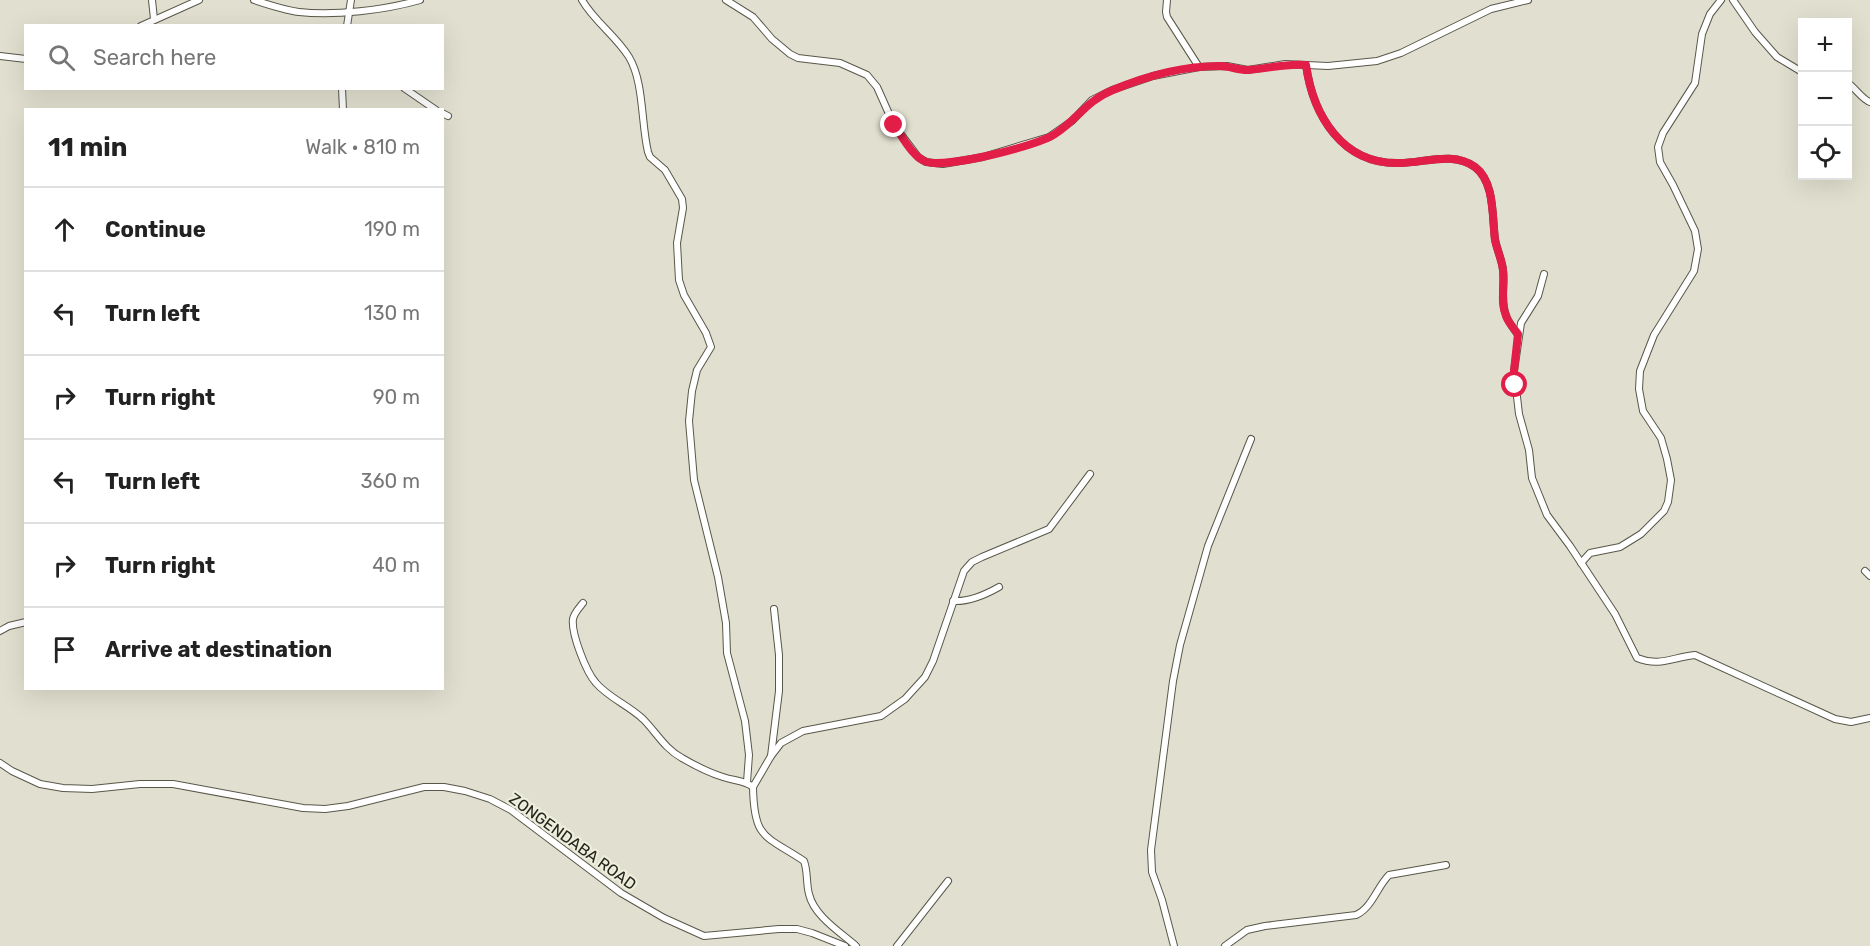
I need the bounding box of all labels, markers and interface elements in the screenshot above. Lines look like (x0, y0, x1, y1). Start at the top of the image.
map controls (1798, 18, 1852, 180)
button: + (1798, 18, 1852, 72)
search box (24, 24, 444, 90)
icon: search (45, 41, 78, 74)
text: Search here (93, 44, 216, 71)
button: − (1798, 72, 1852, 126)
route end (880, 111, 906, 137)
button: locate (1798, 126, 1852, 180)
text: 11 min (48, 132, 127, 163)
text: Walk · 810 m (305, 135, 420, 159)
icon: ahead (48, 213, 81, 246)
text: Continue (105, 216, 206, 243)
text: 190 m (364, 217, 420, 241)
icon: left (48, 297, 81, 330)
text: Turn left (105, 300, 200, 327)
text: 130 m (364, 301, 420, 325)
route start (1501, 371, 1527, 397)
icon: right (48, 381, 81, 414)
text: Turn right (105, 384, 215, 411)
text: 90 m (373, 385, 420, 409)
icon: left (48, 465, 81, 498)
text: Turn left (105, 468, 200, 495)
text: 360 m (361, 469, 420, 493)
icon: right (48, 549, 81, 582)
text: Turn right (105, 552, 215, 579)
text: 40 m (372, 553, 420, 577)
icon: arrive (48, 633, 81, 666)
text: Arrive at destination (105, 636, 332, 663)
street label: ZONGENDABA ROAD (506, 789, 640, 894)

